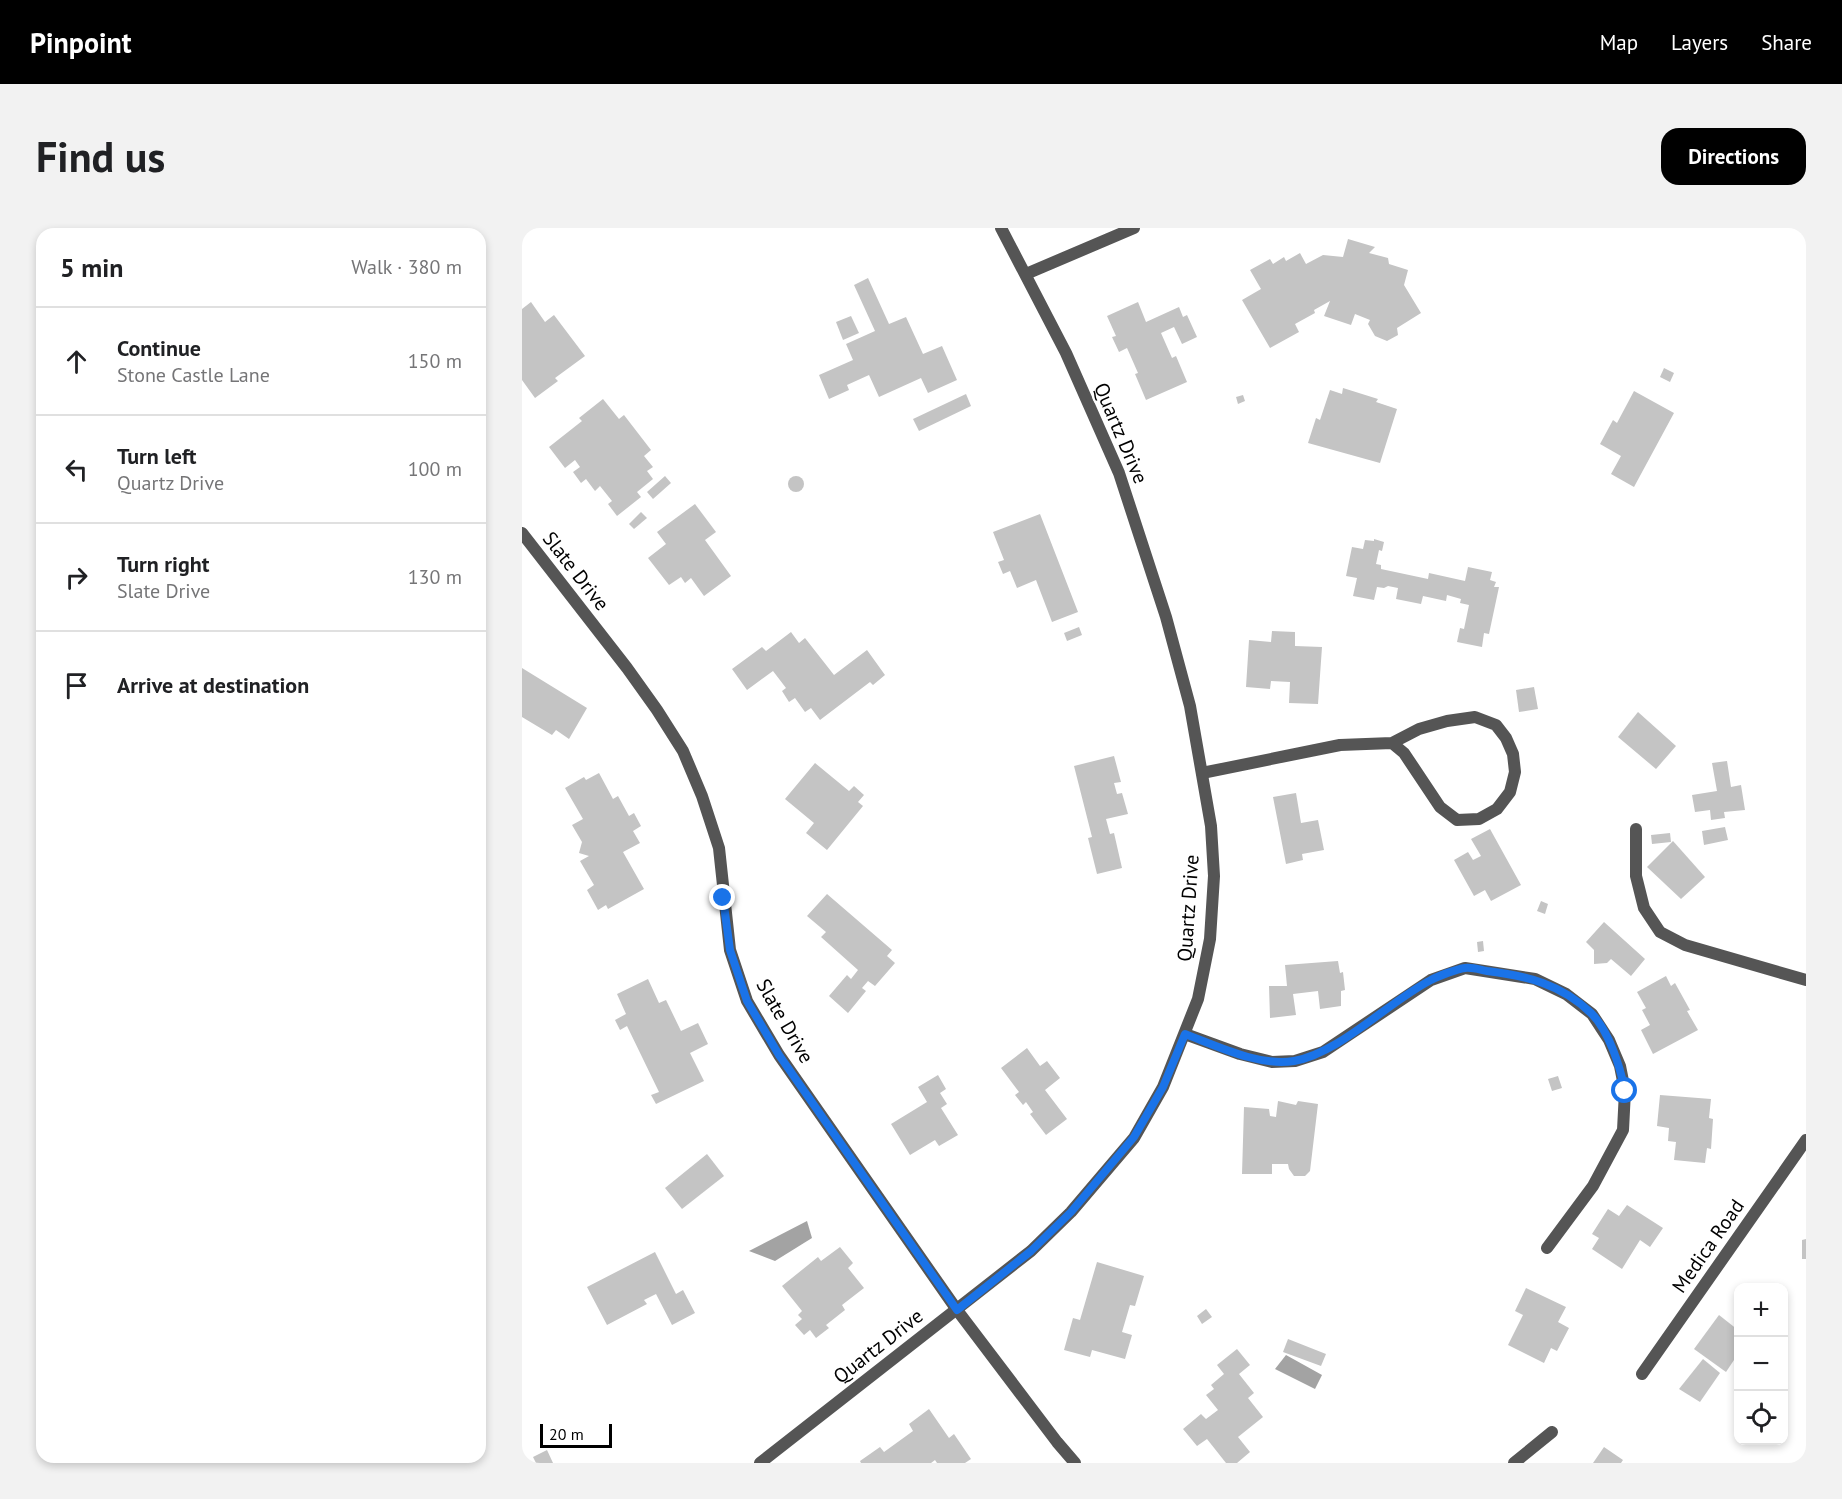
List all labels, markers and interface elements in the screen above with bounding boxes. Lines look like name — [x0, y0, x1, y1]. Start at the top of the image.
text: Pinpoint — [30, 24, 132, 61]
text: Map — [1600, 29, 1638, 56]
text: Layers — [1671, 29, 1728, 56]
text: Share — [1761, 29, 1812, 56]
button: Directions — [1661, 128, 1806, 185]
text: Find us — [36, 129, 165, 184]
text: 5 min — [60, 251, 123, 284]
text: Walk · 380 m — [351, 254, 462, 280]
text: Continue — [117, 334, 201, 362]
icon: ahead — [60, 345, 93, 378]
text: 150 m — [408, 348, 462, 374]
text: Stone Castle Lane — [117, 362, 270, 388]
street label: Quartz Drive — [1088, 379, 1154, 487]
text: Turn left — [117, 442, 197, 470]
icon: left — [60, 453, 93, 486]
text: 100 m — [408, 456, 462, 482]
text: Quartz Drive — [117, 470, 224, 496]
street label: Slate Drive — [537, 526, 615, 616]
text: Turn right — [117, 550, 209, 578]
icon: right — [60, 561, 93, 594]
text: 130 m — [408, 564, 462, 590]
text: Slate Drive — [117, 578, 210, 604]
icon: arrive — [60, 669, 93, 702]
text: Arrive at destination — [117, 671, 309, 699]
street label: Quartz Drive — [1171, 854, 1205, 962]
route end — [709, 884, 735, 910]
street label: Slate Drive — [750, 974, 820, 1068]
route start — [1611, 1077, 1637, 1103]
street label: Medica Road — [1666, 1194, 1750, 1298]
map controls — [1734, 1283, 1788, 1445]
button: + — [1734, 1283, 1788, 1337]
street label: Quartz Drive — [828, 1303, 928, 1389]
button: − — [1734, 1337, 1788, 1391]
button: locate — [1734, 1391, 1788, 1445]
scale bar — [540, 1421, 612, 1448]
text: 20 m — [549, 1424, 584, 1444]

